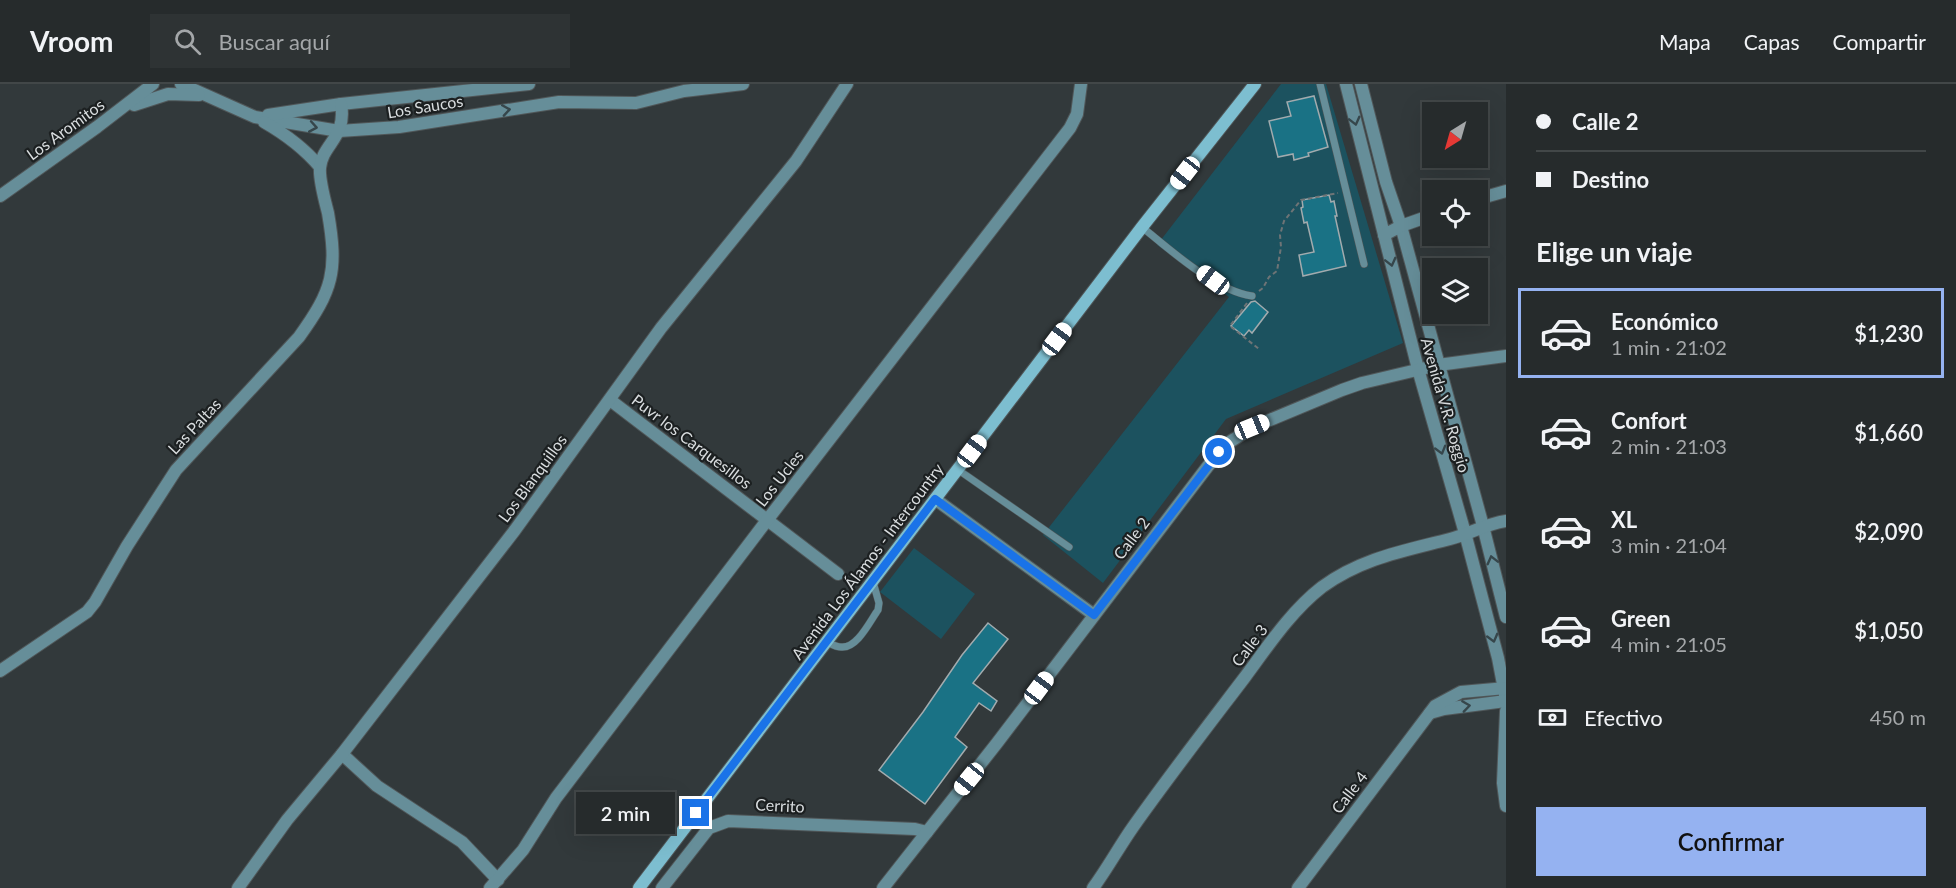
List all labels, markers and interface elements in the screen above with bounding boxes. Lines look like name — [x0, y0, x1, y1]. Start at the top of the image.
search box — [150, 14, 570, 68]
text: Vroom — [30, 24, 114, 58]
icon: search — [171, 25, 204, 58]
text: Buscar aquí — [219, 28, 330, 55]
text: Mapa — [1659, 29, 1711, 54]
text: Capas — [1744, 29, 1800, 54]
text: Compartir — [1833, 29, 1926, 54]
street label: Los Saucos — [386, 91, 464, 121]
street label: Los Aromitos — [22, 94, 108, 164]
north arrow — [1422, 102, 1488, 168]
map controls — [1422, 102, 1488, 324]
one-way arrow — [501, 105, 510, 117]
text: Calle 2 — [1572, 108, 1639, 135]
one-way arrow — [1348, 115, 1360, 126]
one-way arrow — [308, 120, 317, 132]
car — [1167, 153, 1203, 193]
text: Destino — [1572, 166, 1649, 193]
button: locate — [1422, 180, 1488, 246]
text: Elige un viaje — [1536, 235, 1693, 268]
one-way arrow — [1383, 256, 1396, 266]
button: layers — [1422, 258, 1488, 324]
car — [1193, 262, 1233, 298]
icon: car — [1539, 306, 1593, 360]
text: Económico — [1611, 308, 1718, 335]
car — [1039, 319, 1075, 359]
text: $1,230 — [1854, 320, 1923, 347]
street label: Avenida V.R. Roggio — [1418, 335, 1474, 475]
text: 1 min · 21:02 — [1611, 335, 1727, 359]
street label: Puvr los Carquesillos — [628, 390, 756, 492]
street label: Las Paltas — [164, 394, 224, 458]
icon: car — [1539, 405, 1593, 459]
text: Confort — [1611, 407, 1687, 434]
car — [1232, 412, 1272, 442]
text: $1,660 — [1854, 419, 1923, 446]
street label: Los Blanquillos — [494, 430, 570, 526]
car — [954, 431, 990, 471]
text: 2 min · 21:03 — [1611, 434, 1727, 458]
route start — [1205, 438, 1232, 465]
one-way arrow — [1434, 444, 1446, 455]
street label: Los Ucles — [751, 446, 807, 510]
street label: Avenida Los Álamos - Intercountry — [787, 459, 947, 663]
icon: car — [1539, 504, 1593, 558]
text: XL — [1611, 506, 1637, 533]
street label: Calle 2 — [1109, 513, 1153, 563]
text: $2,090 — [1854, 518, 1923, 545]
text: 3 min · 21:04 — [1611, 533, 1727, 557]
one-way arrow — [1486, 556, 1499, 566]
icon: car — [1539, 603, 1593, 657]
text: Green — [1611, 605, 1671, 632]
text: $1,050 — [1854, 617, 1923, 644]
street label: Calle 3 — [1227, 620, 1271, 670]
one-way arrow — [1486, 632, 1498, 643]
text: 4 min · 21:05 — [1611, 632, 1727, 656]
car — [1021, 668, 1057, 708]
one-way arrow — [1461, 701, 1470, 713]
icon: cash — [1536, 701, 1569, 734]
text: Efectivo — [1584, 704, 1663, 731]
text: 450 m — [1870, 705, 1926, 729]
car — [951, 759, 987, 799]
street label: Calle 4 — [1327, 767, 1371, 817]
callout: 2 min — [576, 792, 675, 834]
street label: Cerrito — [755, 794, 805, 816]
route end — [682, 799, 709, 826]
text: 2 min — [601, 801, 650, 825]
button: Confirmar — [1536, 807, 1926, 876]

